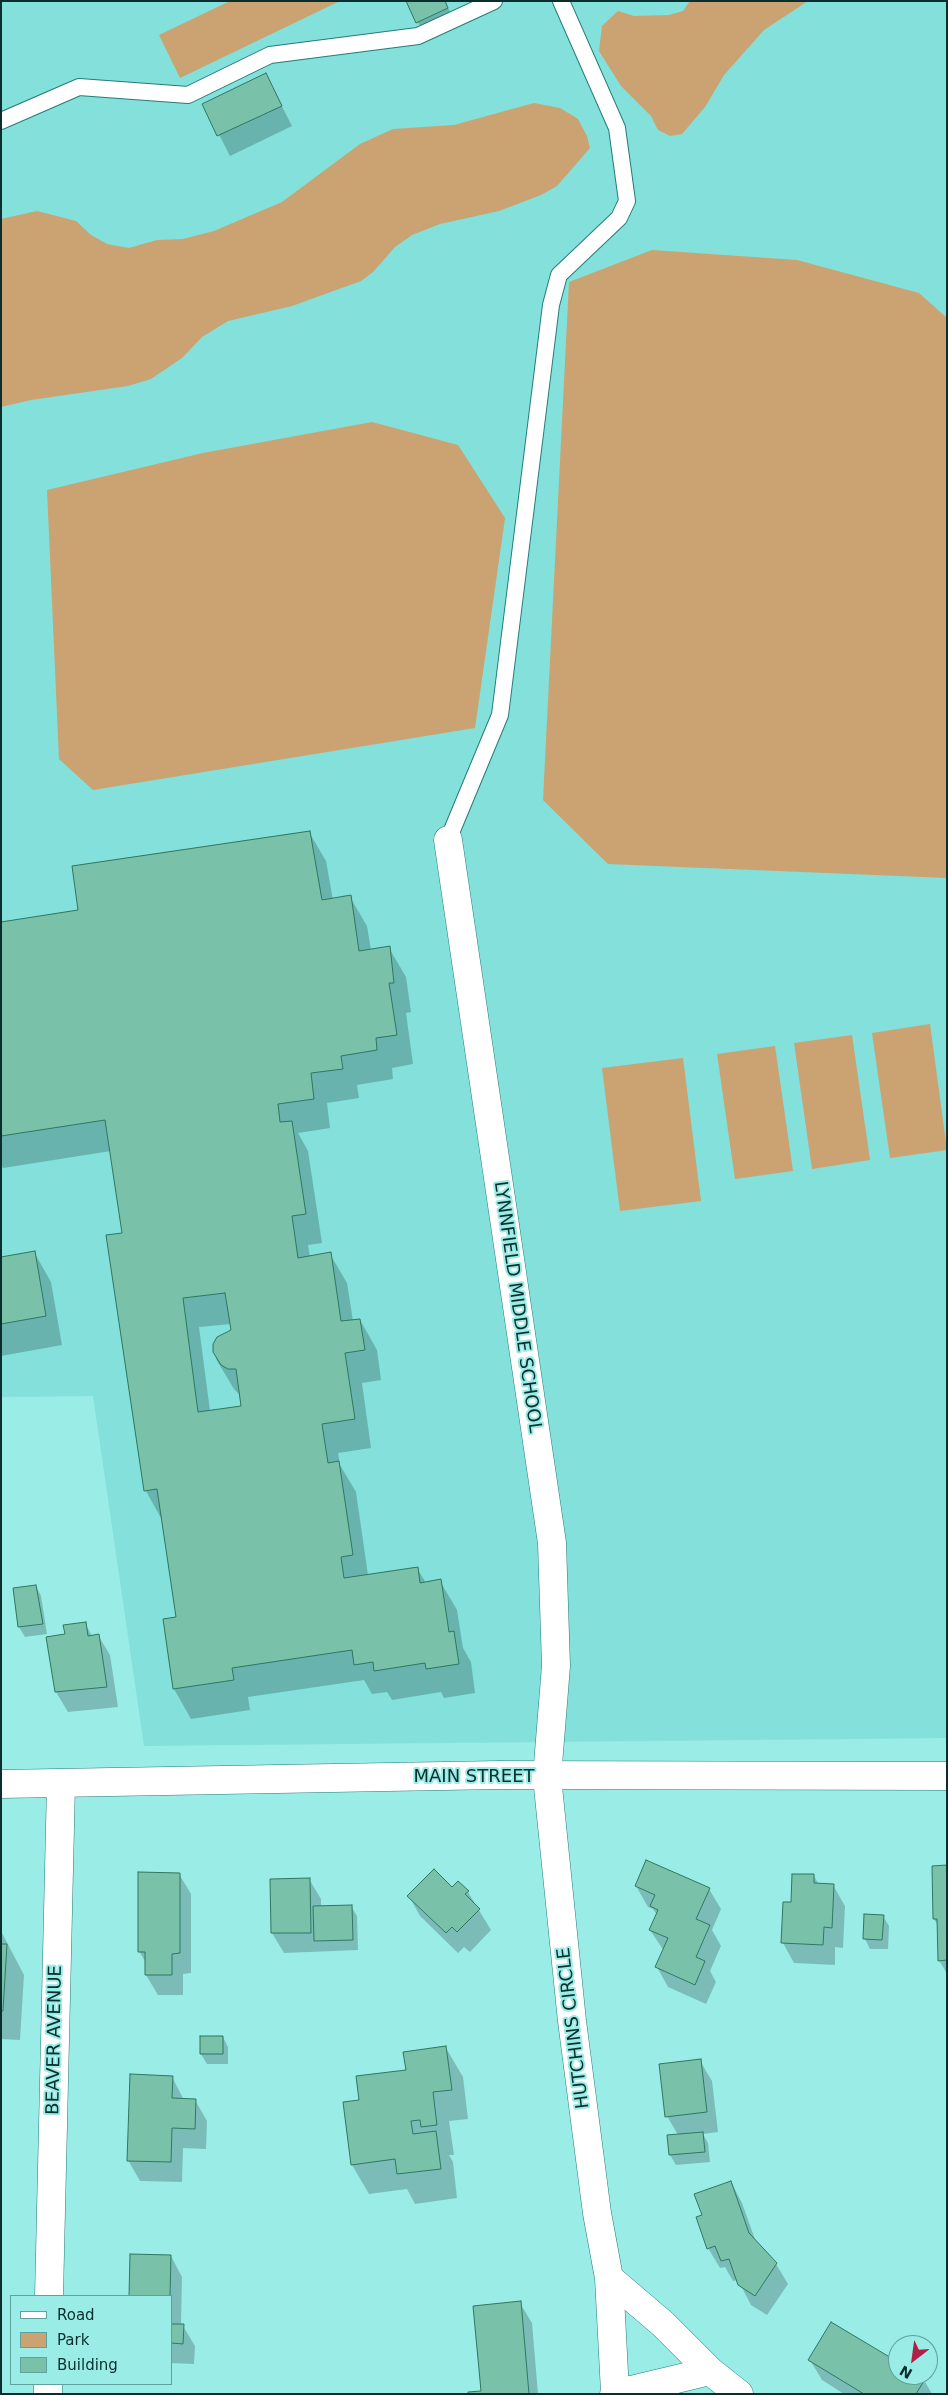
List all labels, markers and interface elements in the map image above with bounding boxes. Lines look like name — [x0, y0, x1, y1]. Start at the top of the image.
street label: LYNNFIELD MIDDLE SCHOOL — [489, 1180, 545, 1434]
street label: MAIN STREET — [413, 1766, 535, 1788]
street label: HUTCHINS CIRCLE — [553, 1946, 595, 2110]
street label: BEAVER AVENUE — [43, 1965, 67, 2115]
legend — [10, 2295, 172, 2385]
text: Road — [57, 2306, 95, 2324]
text: Park — [57, 2331, 89, 2349]
north arrow — [888, 2335, 938, 2385]
text: Building — [57, 2356, 118, 2374]
text: N — [897, 2362, 915, 2382]

